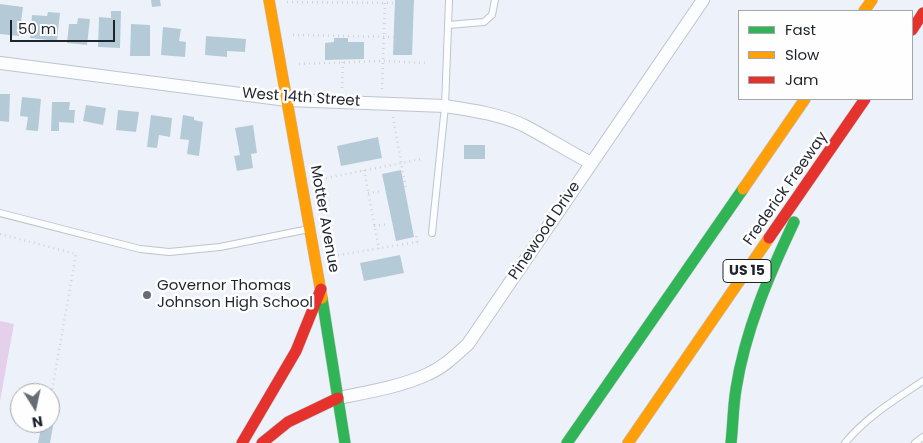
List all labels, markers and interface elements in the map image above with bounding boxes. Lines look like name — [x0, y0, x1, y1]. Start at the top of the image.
scale bar — [12, 10, 118, 42]
legend — [738, 10, 913, 100]
text: 50 m — [18, 18, 56, 39]
text: Fast — [785, 19, 816, 40]
text: Slow — [785, 44, 819, 65]
text: Jam — [785, 69, 819, 90]
street label: West 14th Street — [241, 85, 361, 111]
street label: Frederick Freeway — [740, 129, 832, 249]
street label: Motter Avenue — [306, 164, 342, 274]
street label: Pinewood Drive — [506, 178, 584, 284]
road number: US 15 — [723, 260, 771, 282]
place label: Governor Thomas Johnson High School — [157, 277, 313, 312]
marker: Governor Thomas Johnson High School — [141, 289, 153, 301]
north arrow — [10, 383, 60, 433]
text: N — [31, 411, 44, 433]

